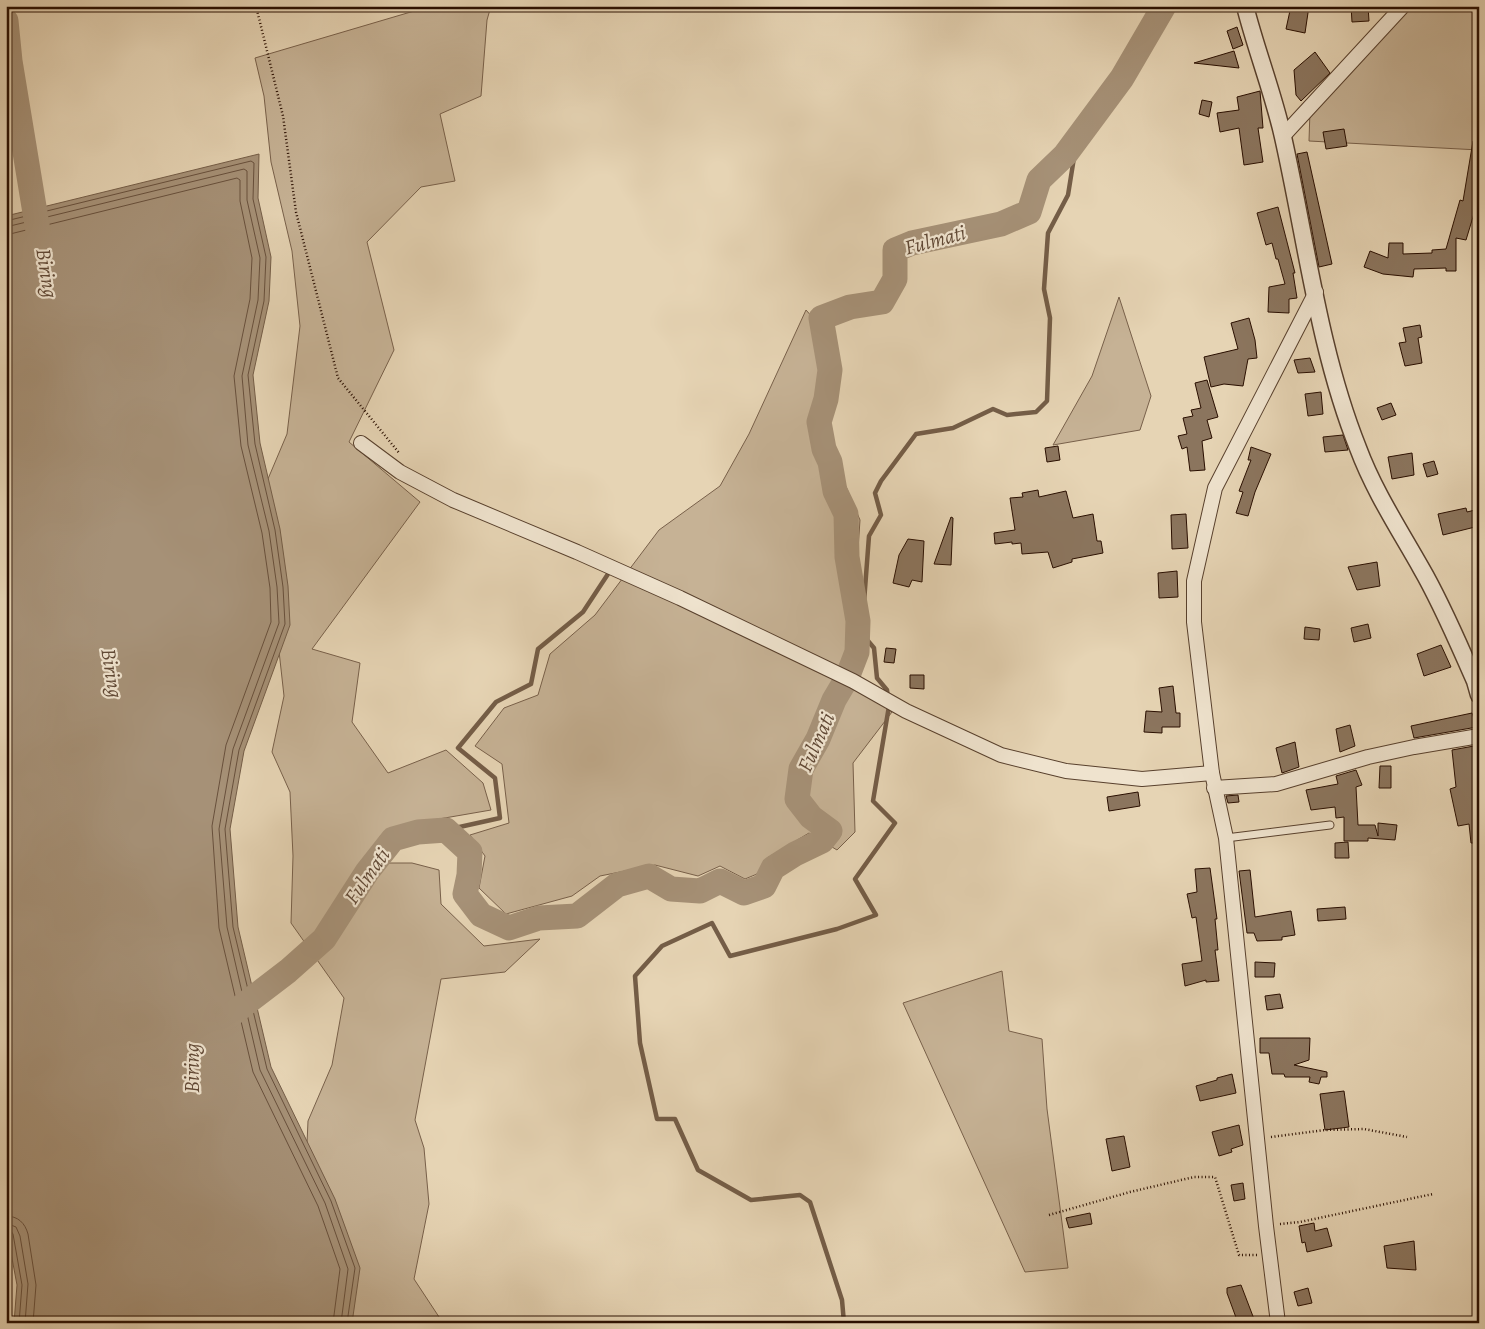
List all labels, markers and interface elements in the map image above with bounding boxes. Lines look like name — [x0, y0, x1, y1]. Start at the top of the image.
water label: Fulmati — [901, 218, 969, 262]
water label: Biring — [29, 246, 65, 300]
water label: Biring — [94, 646, 130, 700]
water label: Fulmati — [791, 708, 841, 776]
water label: Fulmati — [338, 842, 396, 910]
water label: Biring — [178, 1042, 206, 1093]

